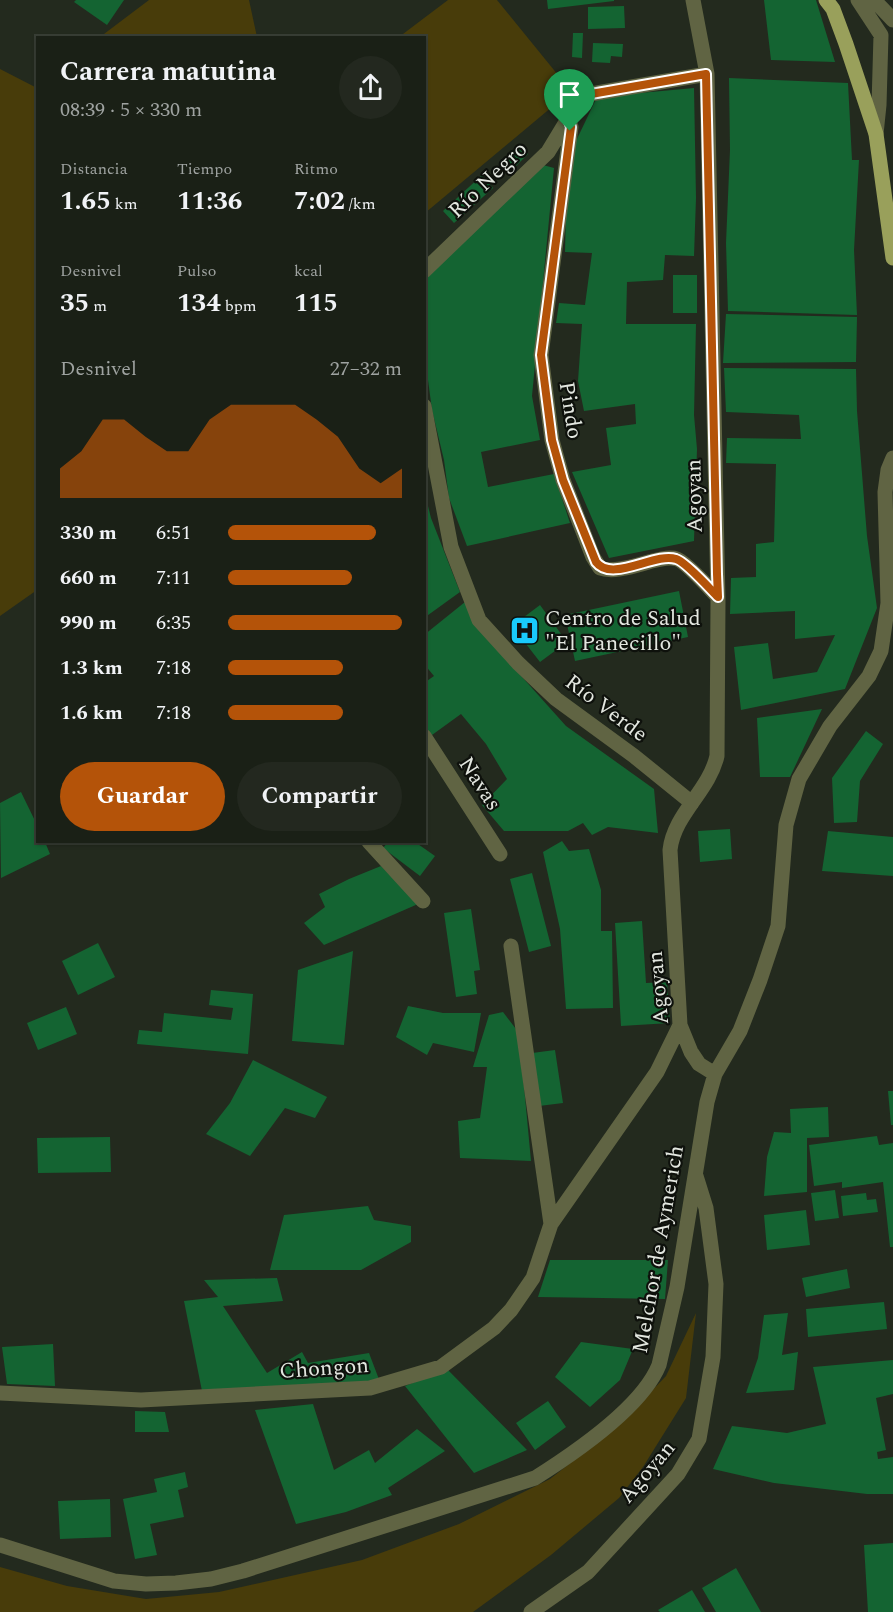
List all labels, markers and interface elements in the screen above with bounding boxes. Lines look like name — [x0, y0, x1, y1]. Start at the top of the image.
text: Carrera matutina — [60, 51, 276, 93]
button: share — [339, 56, 402, 119]
pin — [544, 69, 595, 131]
icon: arrive — [553, 78, 586, 111]
text: 08:39 · 5 × 330 m — [60, 95, 202, 125]
street label: Río Negro — [441, 134, 535, 226]
text: Distancia — [60, 157, 127, 181]
text: Tiempo — [177, 157, 232, 181]
text: Ritmo — [294, 157, 338, 181]
text: 1.65 — [60, 181, 111, 221]
text: 11:36 — [177, 181, 242, 221]
text: 7:02 — [294, 181, 345, 221]
text: km — [111, 192, 137, 216]
text: /km — [345, 192, 375, 216]
text: Desnivel — [60, 259, 121, 283]
text: Pulso — [177, 259, 216, 283]
text: kcal — [294, 259, 323, 283]
text: 35 — [60, 283, 89, 323]
text: 134 — [177, 283, 221, 323]
text: 115 — [294, 283, 338, 323]
text: m — [89, 294, 107, 318]
text: bpm — [221, 294, 257, 318]
text: Desnivel — [60, 354, 137, 384]
text: 27–32 m — [330, 354, 402, 384]
street label: Pindo — [550, 379, 591, 441]
street label: Agoyan — [677, 459, 712, 533]
text: 330 m — [60, 518, 117, 548]
text: 6:51 — [156, 518, 191, 548]
text: 660 m — [60, 563, 117, 593]
text: 7:11 — [156, 563, 191, 593]
place label: Centro de Salud "El Panecillo" — [545, 602, 701, 660]
text: 990 m — [60, 608, 117, 638]
text: 6:35 — [156, 608, 191, 638]
hospital icon: Centro de Salud "El Panecillo" — [508, 614, 540, 646]
text: 1.3 km — [60, 653, 123, 683]
text: 7:18 — [156, 653, 191, 683]
street label: Río Verde — [558, 666, 654, 750]
text: 1.6 km — [60, 698, 123, 728]
text: 7:18 — [156, 698, 191, 728]
street label: Navas — [450, 750, 510, 818]
button: Guardar — [60, 762, 225, 831]
button: Compartir — [237, 762, 402, 831]
street label: Agoyan — [639, 950, 678, 1026]
street label: Melchor de Aymerich — [624, 1143, 693, 1356]
street label: Chongon — [278, 1349, 370, 1388]
street label: Agoyan — [611, 1433, 684, 1511]

